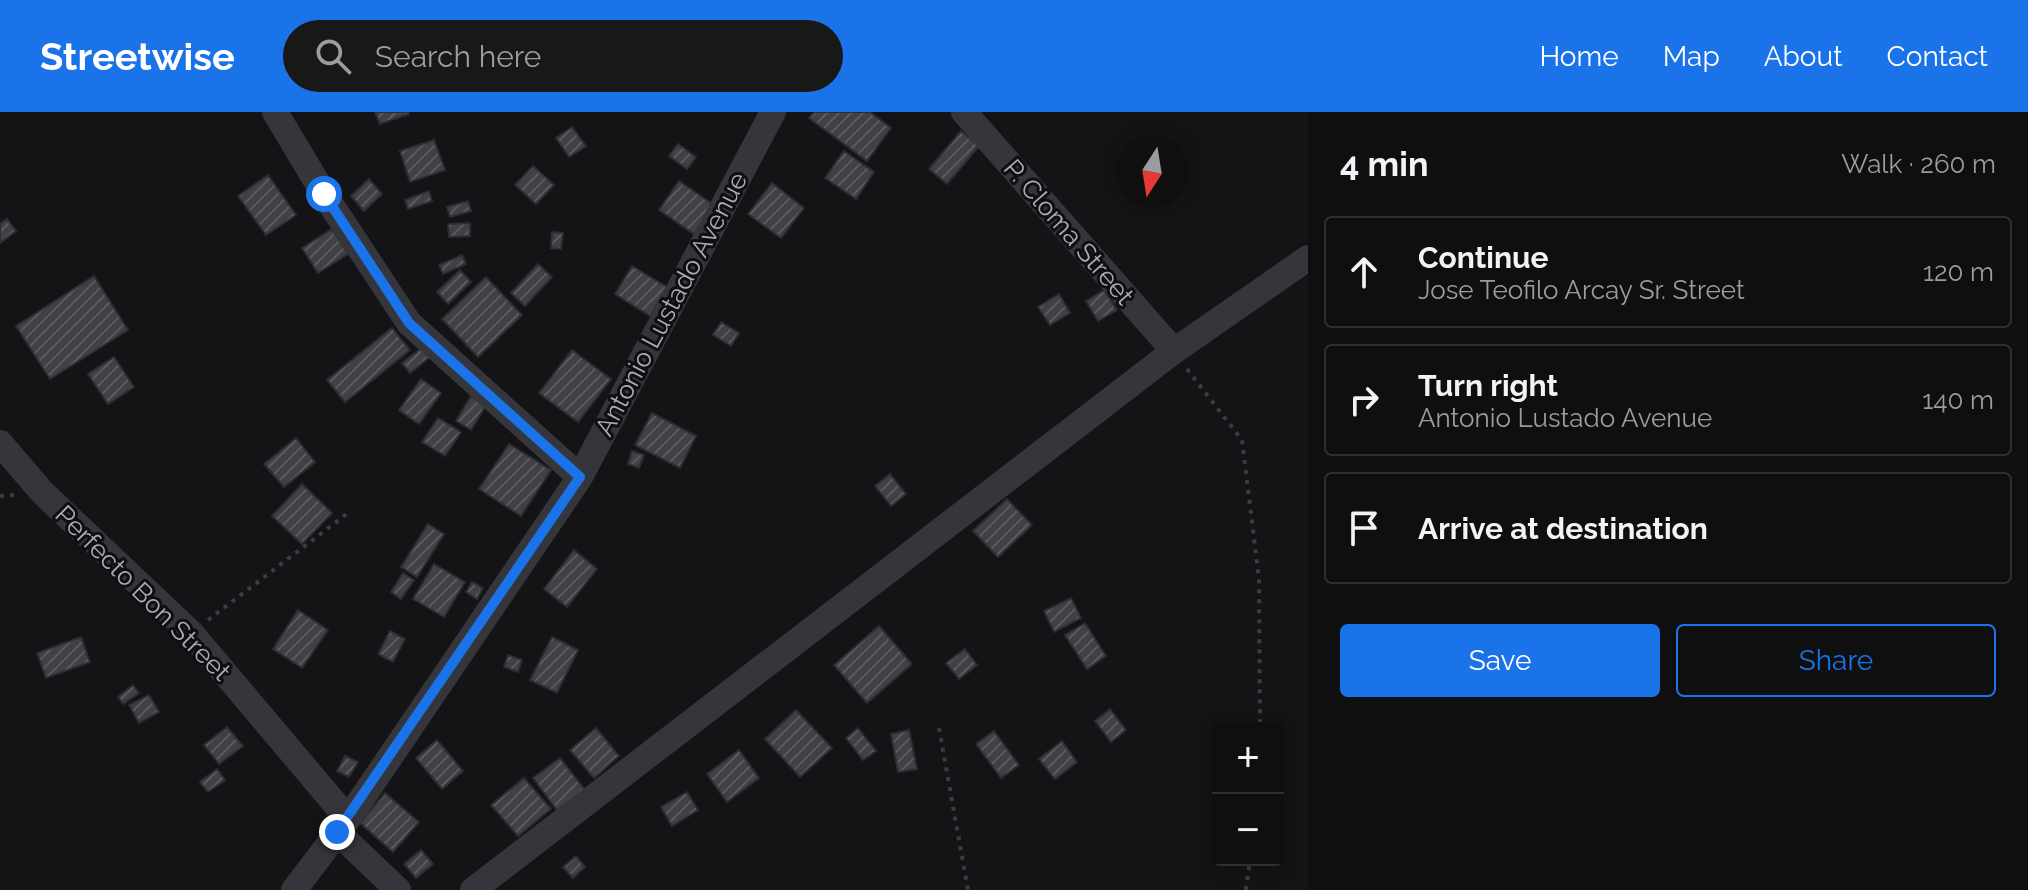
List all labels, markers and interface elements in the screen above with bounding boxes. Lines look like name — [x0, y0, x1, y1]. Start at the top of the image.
search box — [283, 20, 843, 92]
text: Streetwise — [40, 34, 235, 79]
icon: search — [311, 34, 355, 78]
text: Search here — [375, 39, 541, 74]
text: Home — [1539, 40, 1619, 73]
text: Map — [1663, 40, 1720, 73]
text: About — [1764, 40, 1843, 73]
text: Contact — [1887, 40, 1988, 73]
north arrow — [1116, 136, 1188, 208]
text: 4 min — [1340, 144, 1428, 184]
text: Walk · 260 m — [1841, 149, 1996, 179]
street label: P. Cloma Street — [998, 153, 1140, 311]
street label: Antonio Lustado Avenue — [589, 167, 753, 441]
route start — [306, 176, 342, 212]
text: Continue — [1418, 240, 1549, 275]
icon: ahead — [1342, 250, 1386, 294]
text: 120 m — [1923, 257, 1994, 287]
text: Jose Teofilo Arcay Sr. Street — [1418, 275, 1745, 305]
text: Turn right — [1418, 368, 1558, 403]
icon: right — [1342, 378, 1386, 422]
text: 140 m — [1922, 385, 1994, 415]
text: Antonio Lustado Avenue — [1418, 403, 1712, 433]
street label: Perfecto Bon Street — [49, 499, 237, 687]
icon: arrive — [1342, 506, 1386, 550]
text: Arrive at destination — [1418, 511, 1708, 546]
button: Save — [1340, 624, 1660, 697]
button: Share — [1676, 624, 1996, 697]
map controls — [1212, 722, 1284, 866]
button: + — [1212, 722, 1284, 794]
button: − — [1212, 794, 1284, 866]
route end — [319, 814, 355, 850]

